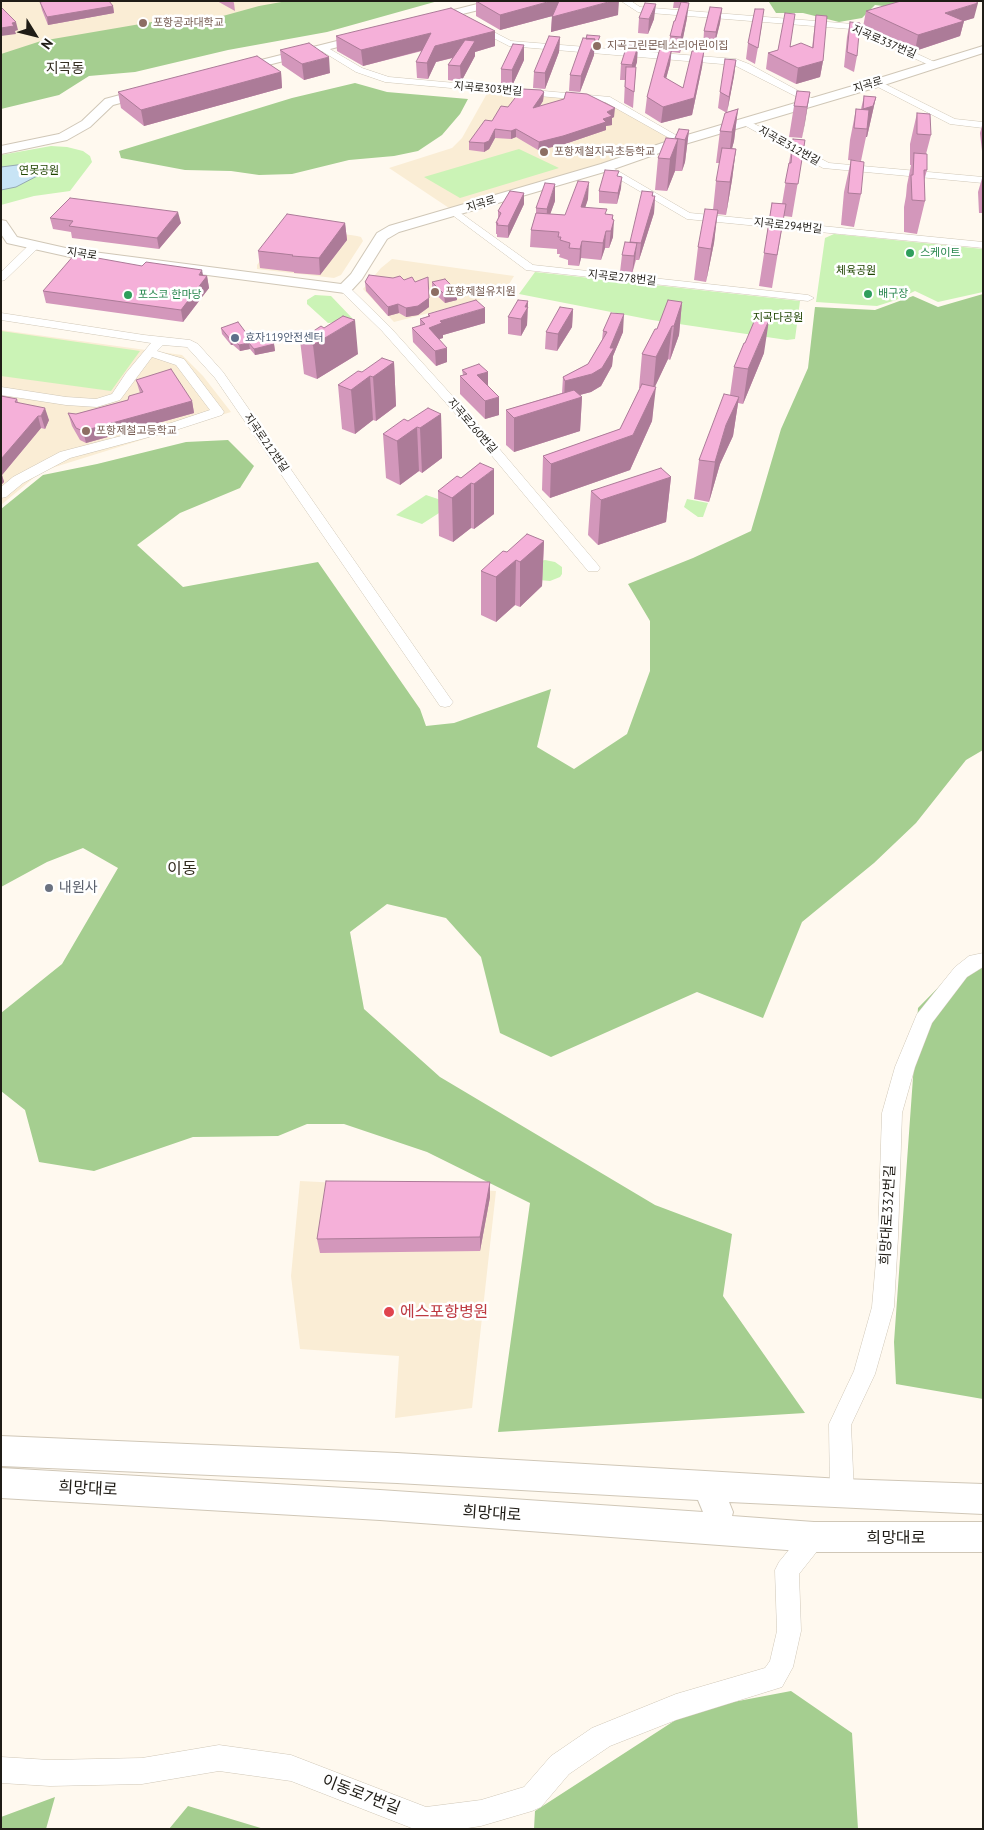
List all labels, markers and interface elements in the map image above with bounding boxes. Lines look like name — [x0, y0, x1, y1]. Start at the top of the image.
north arrow — [10, 10, 60, 60]
place label: 포항공과대학교 — [153, 16, 224, 30]
marker: 포항공과대학교 — [137, 17, 149, 29]
street label: 지곡로337번길 — [850, 23, 918, 61]
text: N — [37, 35, 57, 53]
place label: 지곡그린몬테소리어린이집 — [607, 39, 728, 53]
marker: 지곡그린몬테소리어린이집 — [591, 40, 603, 52]
district label: 지곡동 — [46, 61, 84, 77]
street label: 지곡로 — [852, 74, 884, 96]
street label: 지곡로303번길 — [453, 79, 523, 99]
street label: 지곡로312번길 — [756, 124, 822, 168]
place label: 포항제철지곡초등학교 — [554, 145, 655, 159]
marker: 포항제철지곡초등학교 — [538, 146, 550, 158]
park label: 연못공원 — [19, 164, 59, 178]
street label: 지곡로 — [465, 193, 497, 215]
street label: 지곡로294번길 — [753, 216, 823, 236]
street label: 지곡로 — [66, 245, 98, 263]
place label: 스케이트 — [920, 246, 960, 260]
marker: 스케이트 — [904, 247, 916, 259]
park label: 체육공원 — [836, 264, 876, 278]
street label: 지곡로278번길 — [587, 268, 657, 288]
place label: 포항제철유치원 — [445, 285, 516, 299]
marker: 포항제철유치원 — [429, 286, 441, 298]
place label: 배구장 — [878, 287, 908, 301]
place label: 포스코 한마당 — [138, 288, 202, 302]
marker: 배구장 — [862, 288, 874, 300]
marker: 포스코 한마당 — [122, 289, 134, 301]
park label: 지곡다공원 — [753, 311, 803, 325]
place label: 효자119안전센터 — [245, 331, 324, 345]
marker: 효자119안전센터 — [229, 332, 241, 344]
street label: 지곡로260번길 — [445, 396, 499, 456]
street label: 지곡로212번길 — [241, 411, 291, 475]
place label: 포항제철고등학교 — [96, 424, 177, 438]
marker: 포항제철고등학교 — [80, 425, 92, 437]
district label: 이동 — [167, 859, 197, 879]
place label: 내원사 — [59, 880, 98, 896]
marker: 내원사 — [43, 882, 55, 894]
street label: 희망대로332번길 — [877, 1165, 899, 1265]
place label: 에스포항병원 — [400, 1302, 488, 1322]
marker: 에스포항병원 — [382, 1305, 396, 1319]
street label: 희망대로 — [58, 1478, 118, 1500]
street label: 희망대로 — [462, 1502, 522, 1526]
street label: 희망대로 — [867, 1528, 925, 1548]
street label: 이동로7번길 — [319, 1771, 403, 1819]

